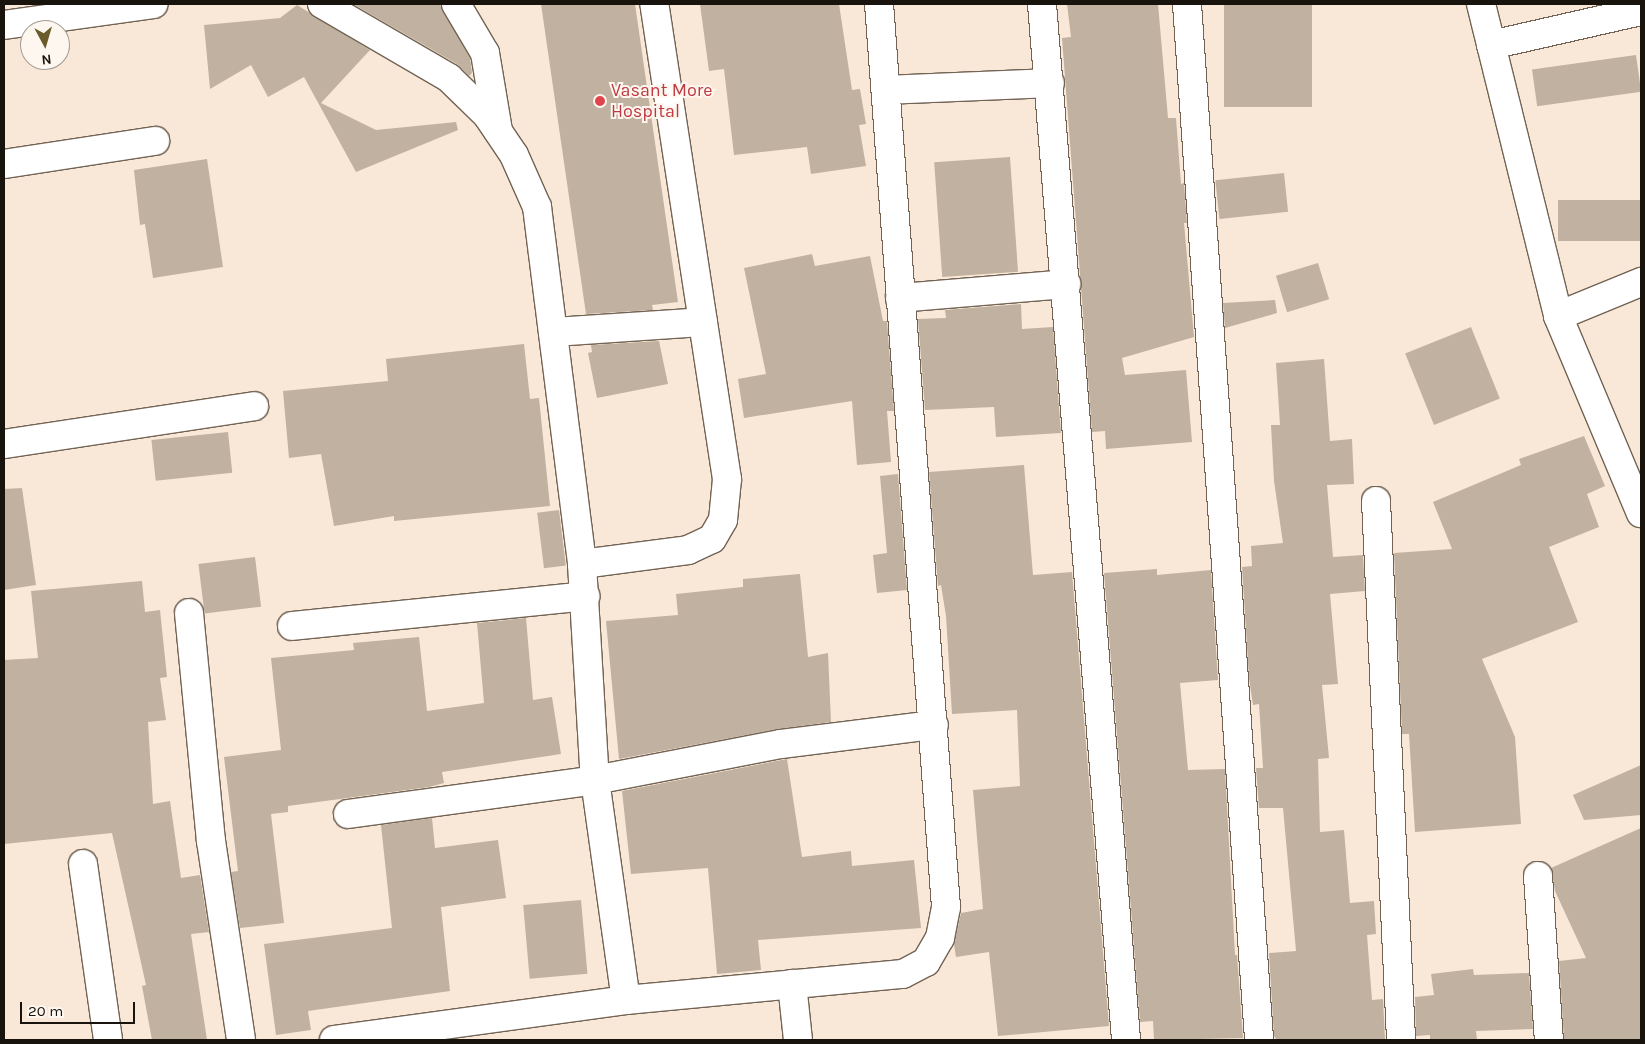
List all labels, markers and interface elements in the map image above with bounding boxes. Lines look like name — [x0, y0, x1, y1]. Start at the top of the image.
north arrow — [20, 20, 70, 70]
text: N — [41, 50, 52, 68]
place label: Vasant More Hospital — [611, 80, 713, 122]
marker: Vasant More Hospital — [593, 94, 607, 108]
scale bar — [22, 992, 138, 1024]
text: 20 m — [28, 1002, 63, 1020]

